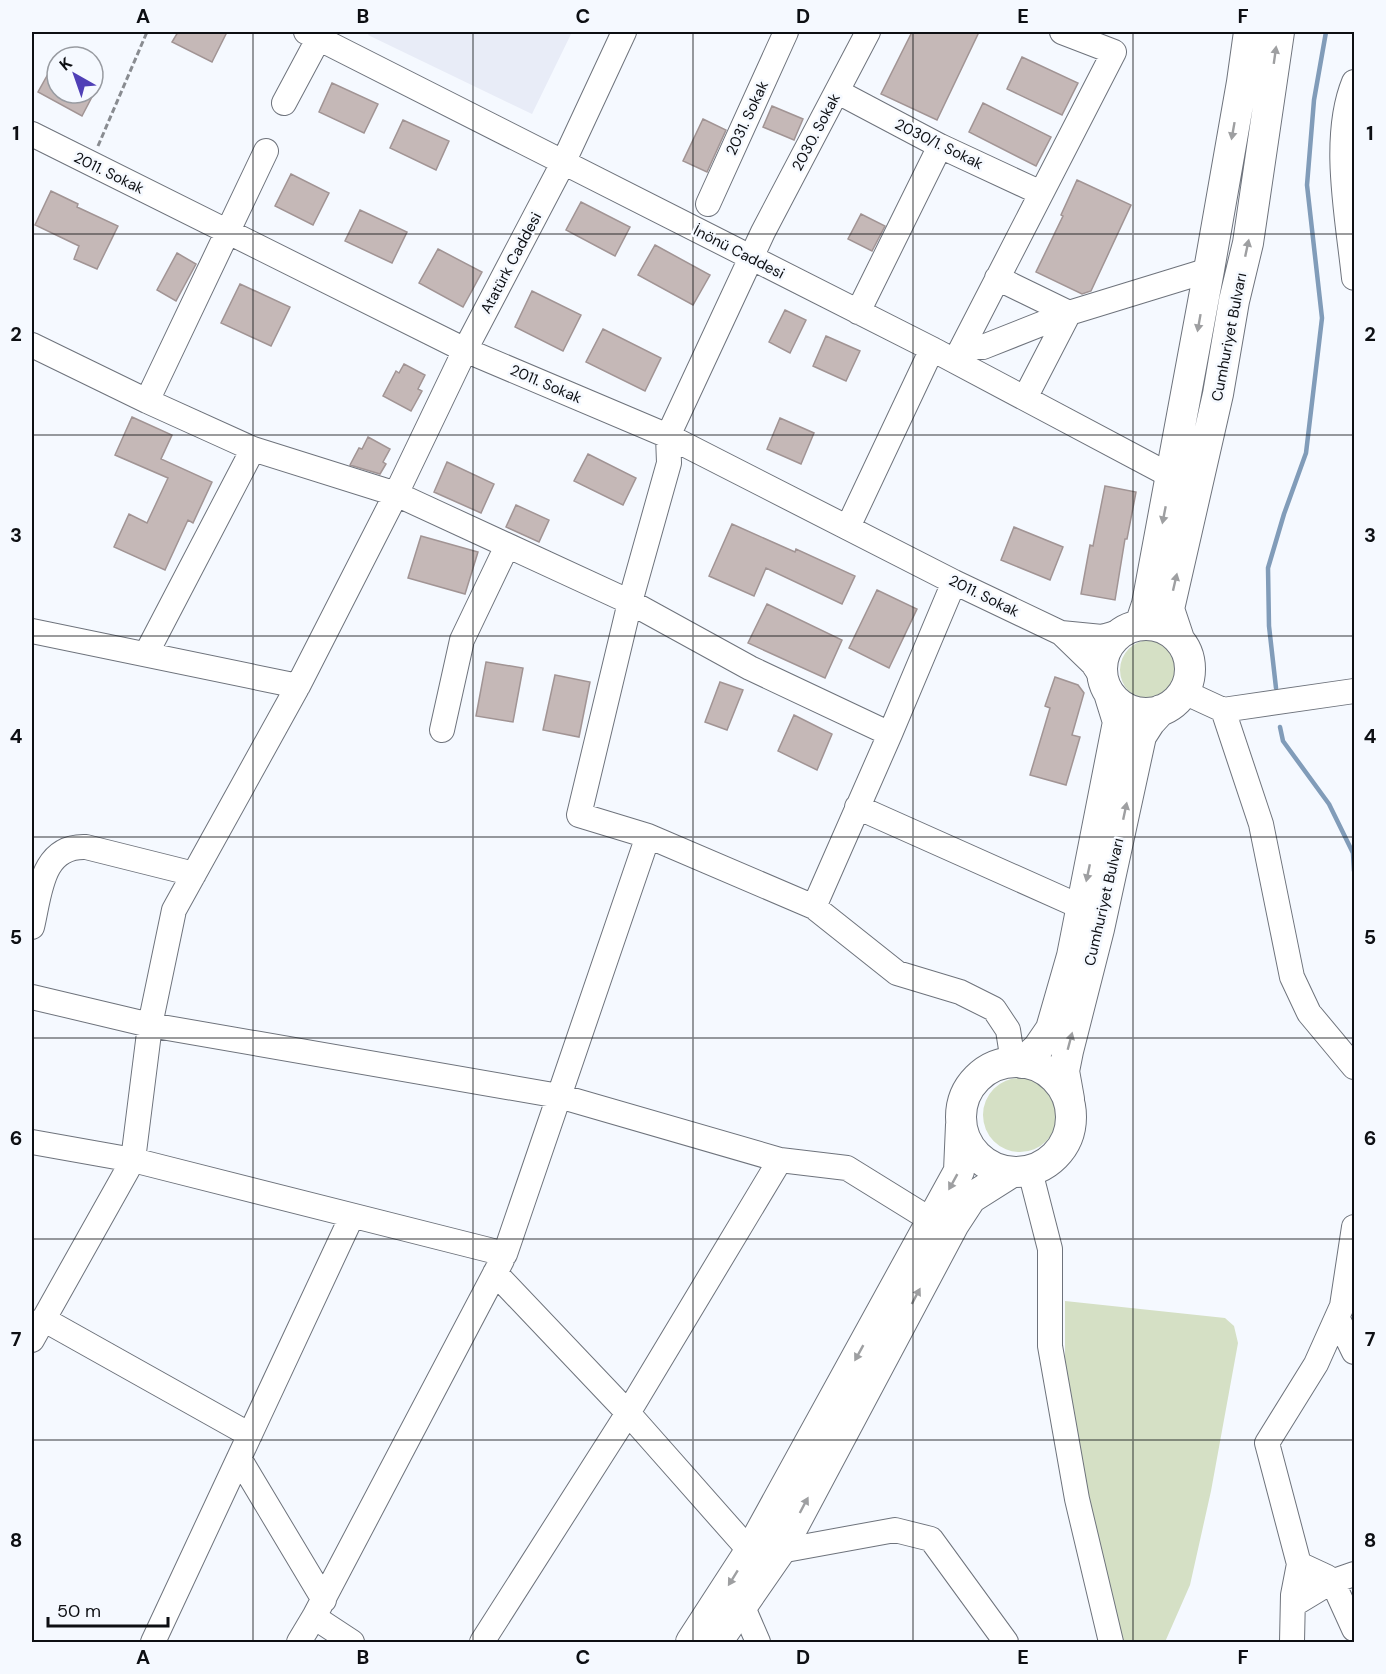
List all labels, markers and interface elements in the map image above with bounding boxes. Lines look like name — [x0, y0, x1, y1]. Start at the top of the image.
text: A — [136, 3, 150, 29]
text: B — [357, 3, 369, 29]
text: C — [576, 3, 590, 29]
text: D — [796, 3, 810, 29]
text: E — [1017, 3, 1029, 29]
text: F — [1237, 3, 1249, 29]
north arrow — [45, 45, 105, 105]
one-way arrow — [1271, 45, 1280, 64]
text: K — [55, 52, 77, 75]
street label: 2031. Sokak — [721, 77, 773, 158]
street label: 2030. Sokak — [787, 89, 845, 174]
street label: 2030/1. Sokak — [892, 114, 987, 174]
text: 1 — [12, 120, 20, 146]
text: 1 — [1366, 120, 1374, 146]
one-way arrow — [1229, 121, 1238, 140]
street label: 2011. Sokak — [71, 147, 148, 199]
street label: Atatürk Caddesi — [476, 209, 546, 317]
street label: İnönü Caddesi — [690, 220, 788, 284]
one-way arrow — [1242, 239, 1252, 257]
street label: Cumhuriyet Bulvarı — [1207, 271, 1251, 403]
one-way arrow — [1194, 313, 1203, 332]
text: 2 — [10, 321, 22, 347]
text: 2 — [1364, 321, 1376, 347]
street label: 2011. Sokak — [507, 360, 585, 408]
one-way arrow — [1159, 505, 1168, 524]
text: 3 — [10, 522, 22, 548]
text: 3 — [1364, 522, 1376, 548]
street label: 2011. Sokak — [946, 570, 1023, 622]
one-way arrow — [1171, 573, 1181, 592]
text: 4 — [10, 723, 23, 749]
text: 4 — [1364, 723, 1377, 749]
one-way arrow — [1121, 801, 1130, 820]
street label: Cumhuriyet Bulvarı — [1080, 836, 1128, 968]
one-way arrow — [1083, 864, 1092, 883]
text: 5 — [10, 924, 22, 950]
text: 5 — [1364, 924, 1376, 950]
one-way arrow — [1066, 1032, 1075, 1050]
text: 6 — [10, 1125, 22, 1151]
text: 6 — [1364, 1125, 1376, 1151]
one-way arrow — [948, 1174, 958, 1191]
one-way arrow — [911, 1287, 921, 1304]
text: 7 — [11, 1326, 22, 1352]
text: 7 — [1365, 1326, 1376, 1352]
one-way arrow — [854, 1345, 864, 1362]
one-way arrow — [799, 1496, 809, 1513]
text: 8 — [10, 1527, 22, 1553]
text: 8 — [1364, 1527, 1376, 1553]
one-way arrow — [728, 1570, 739, 1586]
scale bar — [48, 1590, 168, 1628]
text: 50 m — [57, 1599, 101, 1623]
text: A — [136, 1644, 150, 1670]
text: B — [357, 1644, 369, 1670]
text: C — [576, 1644, 590, 1670]
text: D — [796, 1644, 810, 1670]
text: E — [1017, 1644, 1029, 1670]
text: F — [1237, 1644, 1249, 1670]

